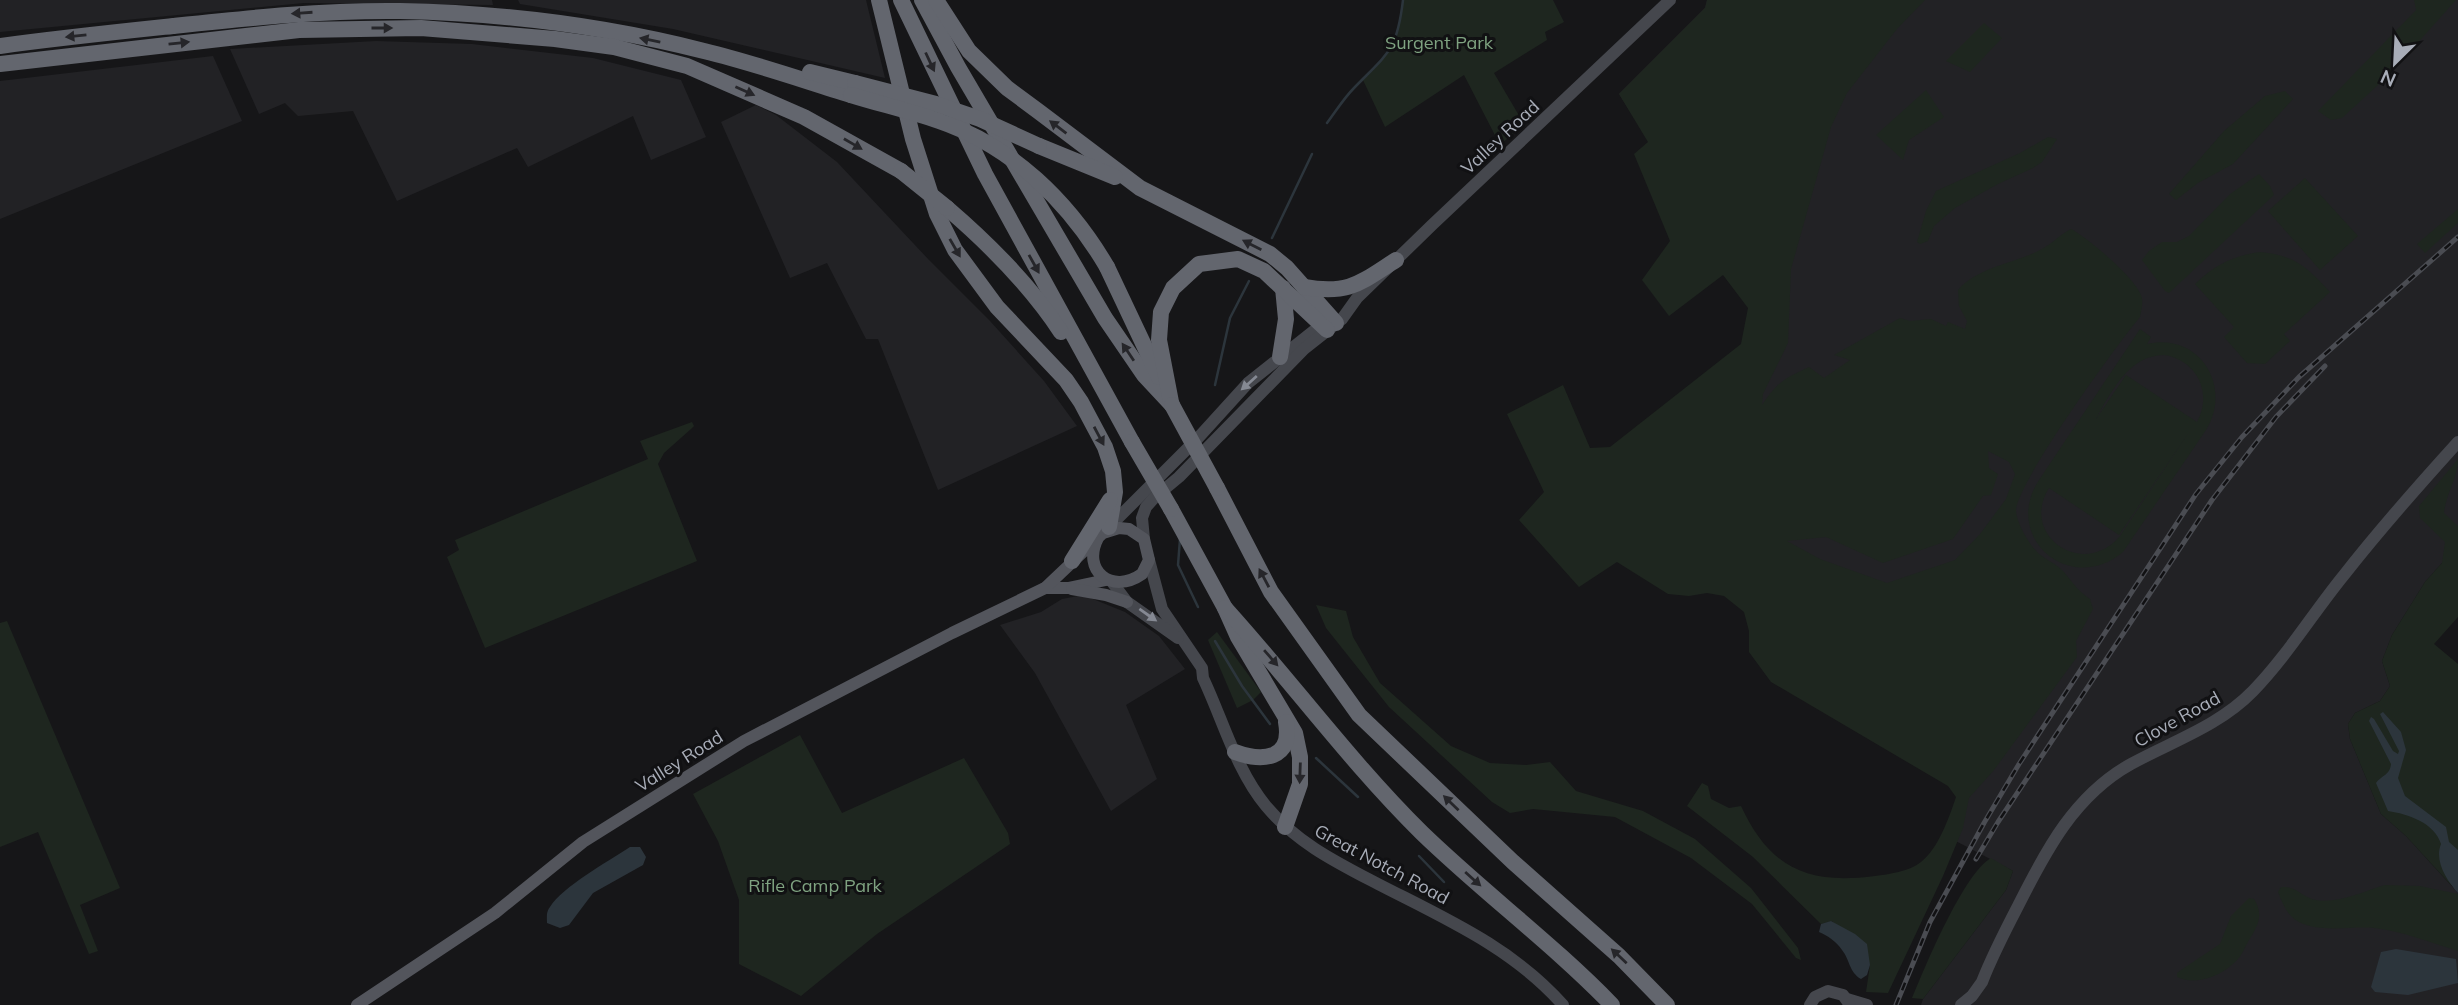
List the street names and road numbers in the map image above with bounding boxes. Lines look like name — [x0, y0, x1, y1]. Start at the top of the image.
street label: Valley Road — [1456, 95, 1544, 179]
street label: Clove Road — [2130, 686, 2224, 752]
street label: Valley Road — [631, 725, 727, 797]
street label: Great Notch Road — [1311, 819, 1453, 909]

